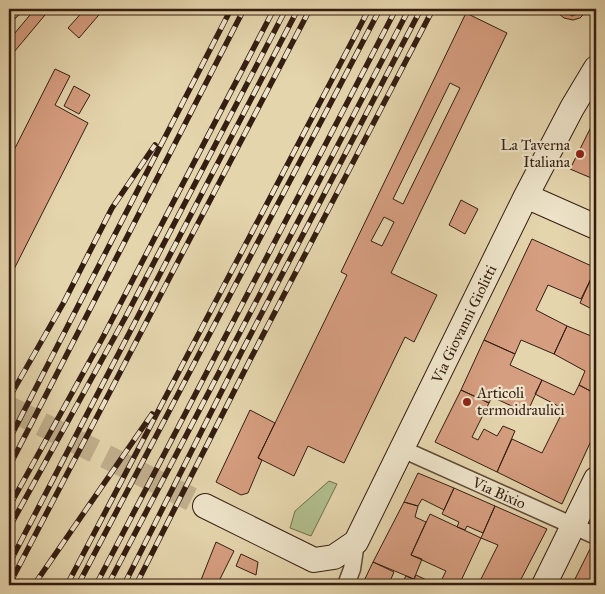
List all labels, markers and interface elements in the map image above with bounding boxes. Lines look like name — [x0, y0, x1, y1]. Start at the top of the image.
place label: La Taverna Italiana — [500, 136, 571, 171]
marker: La Taverna Italiana — [574, 148, 586, 160]
street label: Via Giovanni Giolitti — [427, 262, 500, 387]
place label: Articoli termoidraulici — [476, 384, 565, 419]
marker: Articoli termoidraulici — [461, 396, 473, 408]
street label: Via Bixio — [469, 473, 529, 513]

